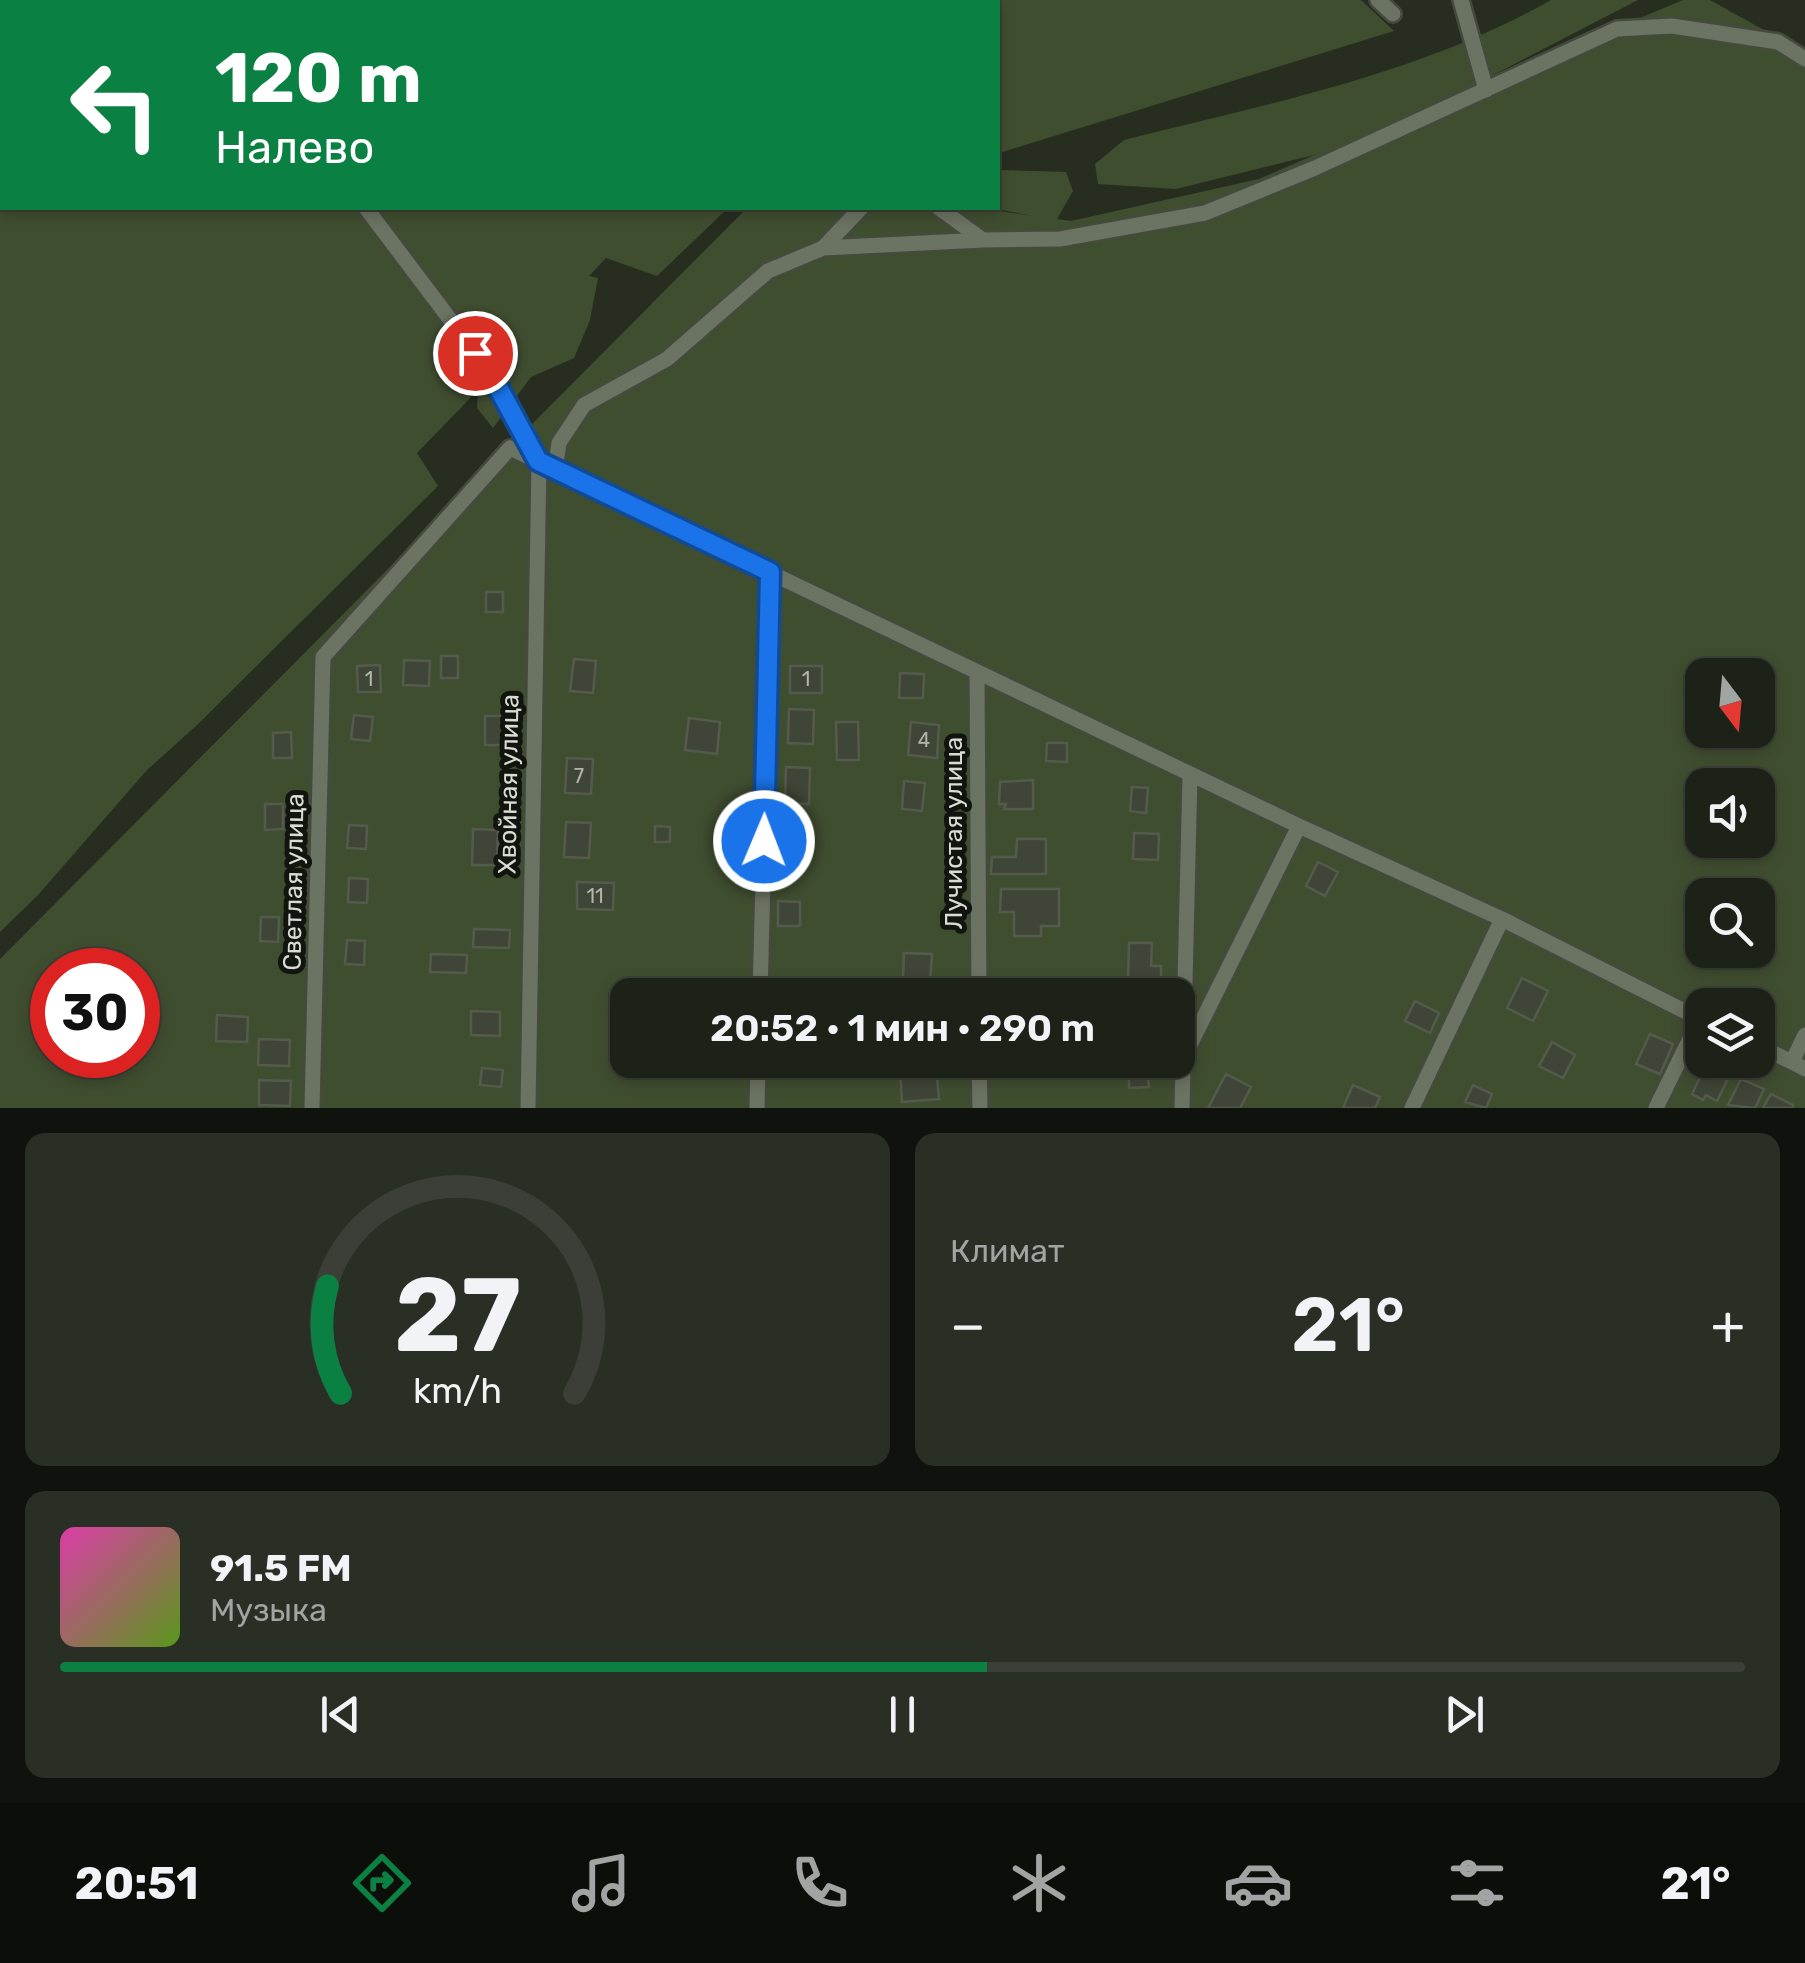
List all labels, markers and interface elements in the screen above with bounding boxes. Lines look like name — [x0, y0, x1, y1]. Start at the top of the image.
text: 120 m — [215, 37, 422, 120]
icon: left — [50, 40, 180, 170]
text: Налево — [215, 121, 374, 174]
pin — [433, 311, 518, 396]
icon: arrive — [448, 326, 503, 381]
north arrow — [1685, 658, 1775, 748]
map controls — [1685, 658, 1775, 1078]
house number: 1 — [365, 667, 373, 691]
house number: 1 — [802, 667, 810, 691]
street label: Хвойная улица — [492, 694, 525, 874]
house number: 4 — [918, 728, 930, 752]
street label: Лучистая улица — [939, 737, 968, 929]
house number: 7 — [574, 764, 584, 788]
button: sound — [1685, 768, 1775, 858]
position arrow — [712, 789, 816, 893]
street label: Светлая улица — [277, 793, 310, 971]
button: search — [1685, 878, 1775, 968]
house number: 11 — [586, 884, 604, 908]
speed limit sign: 30 — [30, 948, 160, 1078]
button: layers — [1685, 988, 1775, 1078]
text: 20:52 · 1 мин · 290 m — [710, 1005, 1095, 1051]
text: Климат — [950, 1232, 1064, 1270]
text: 27 — [394, 1254, 521, 1377]
text: 21° — [1291, 1281, 1405, 1370]
text: − — [950, 1293, 986, 1358]
text: + — [1711, 1293, 1745, 1358]
text: km/h — [413, 1370, 502, 1412]
text: 91.5 FM — [210, 1545, 352, 1591]
text: Музыка — [210, 1591, 327, 1629]
icon: previous — [313, 1687, 368, 1742]
icon: pause — [875, 1687, 930, 1742]
icon: next — [1437, 1687, 1492, 1742]
icon: directions — [347, 1848, 417, 1918]
icon: music — [566, 1848, 636, 1918]
icon: phone — [785, 1848, 855, 1918]
icon: climate — [1004, 1848, 1074, 1918]
icon: car — [1223, 1848, 1293, 1918]
icon: filters — [1442, 1848, 1512, 1918]
text: 20:51 — [74, 1857, 199, 1910]
text: 21° — [1660, 1857, 1731, 1910]

